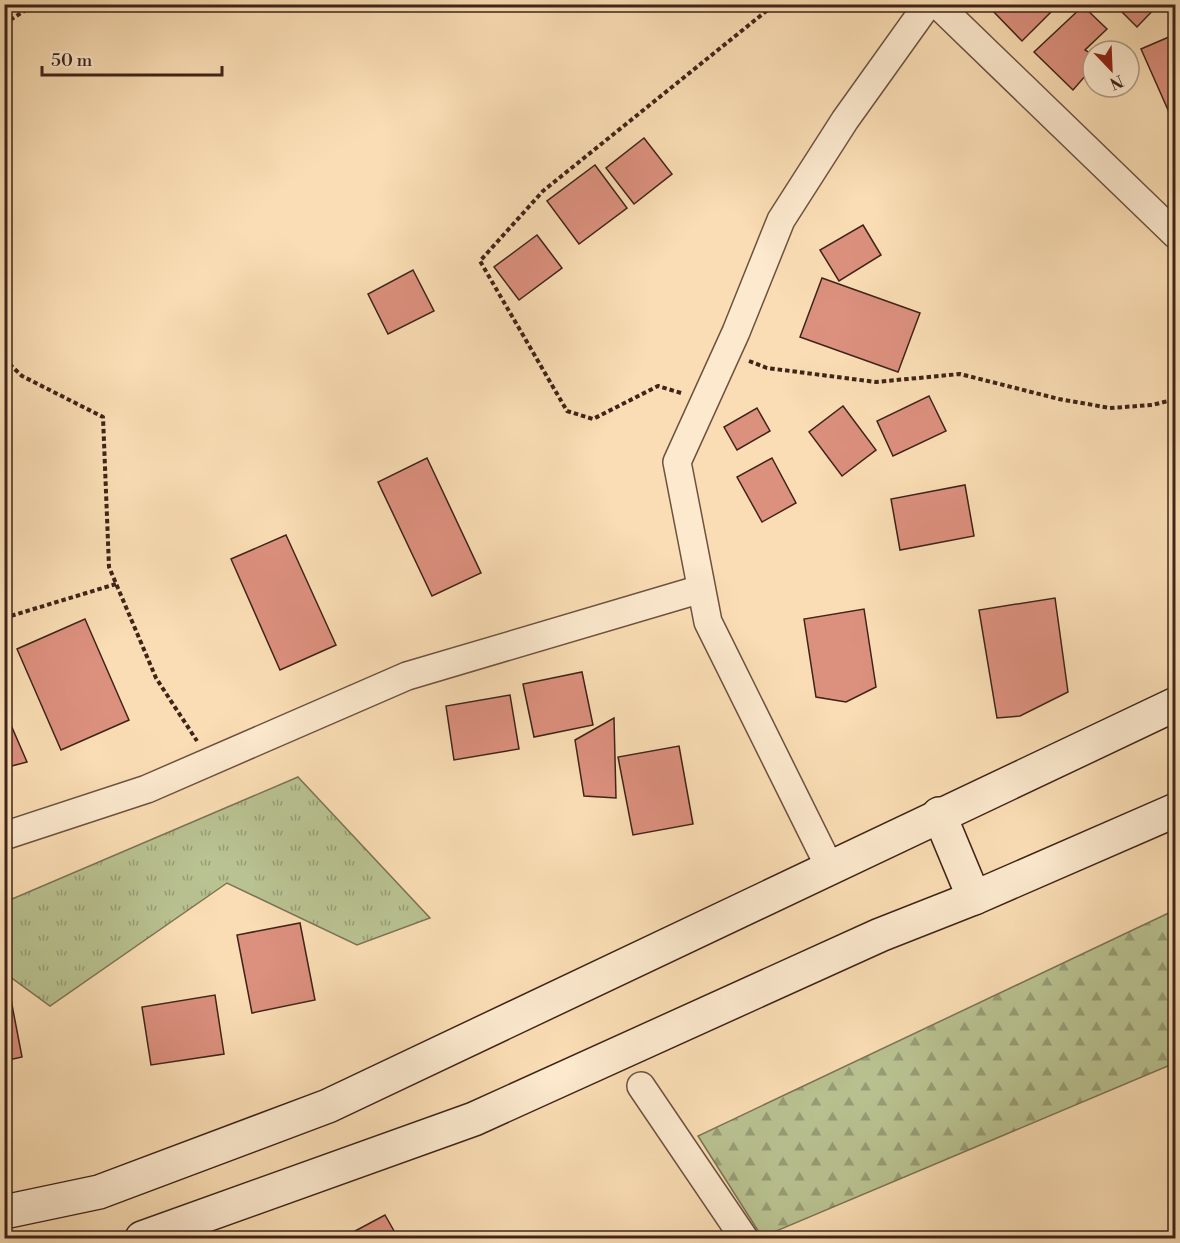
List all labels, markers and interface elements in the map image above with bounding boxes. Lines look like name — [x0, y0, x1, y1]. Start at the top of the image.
scale bar — [42, 39, 222, 77]
north arrow — [1081, 39, 1141, 99]
text: 50 m — [51, 49, 93, 72]
text: N — [1106, 70, 1126, 94]

